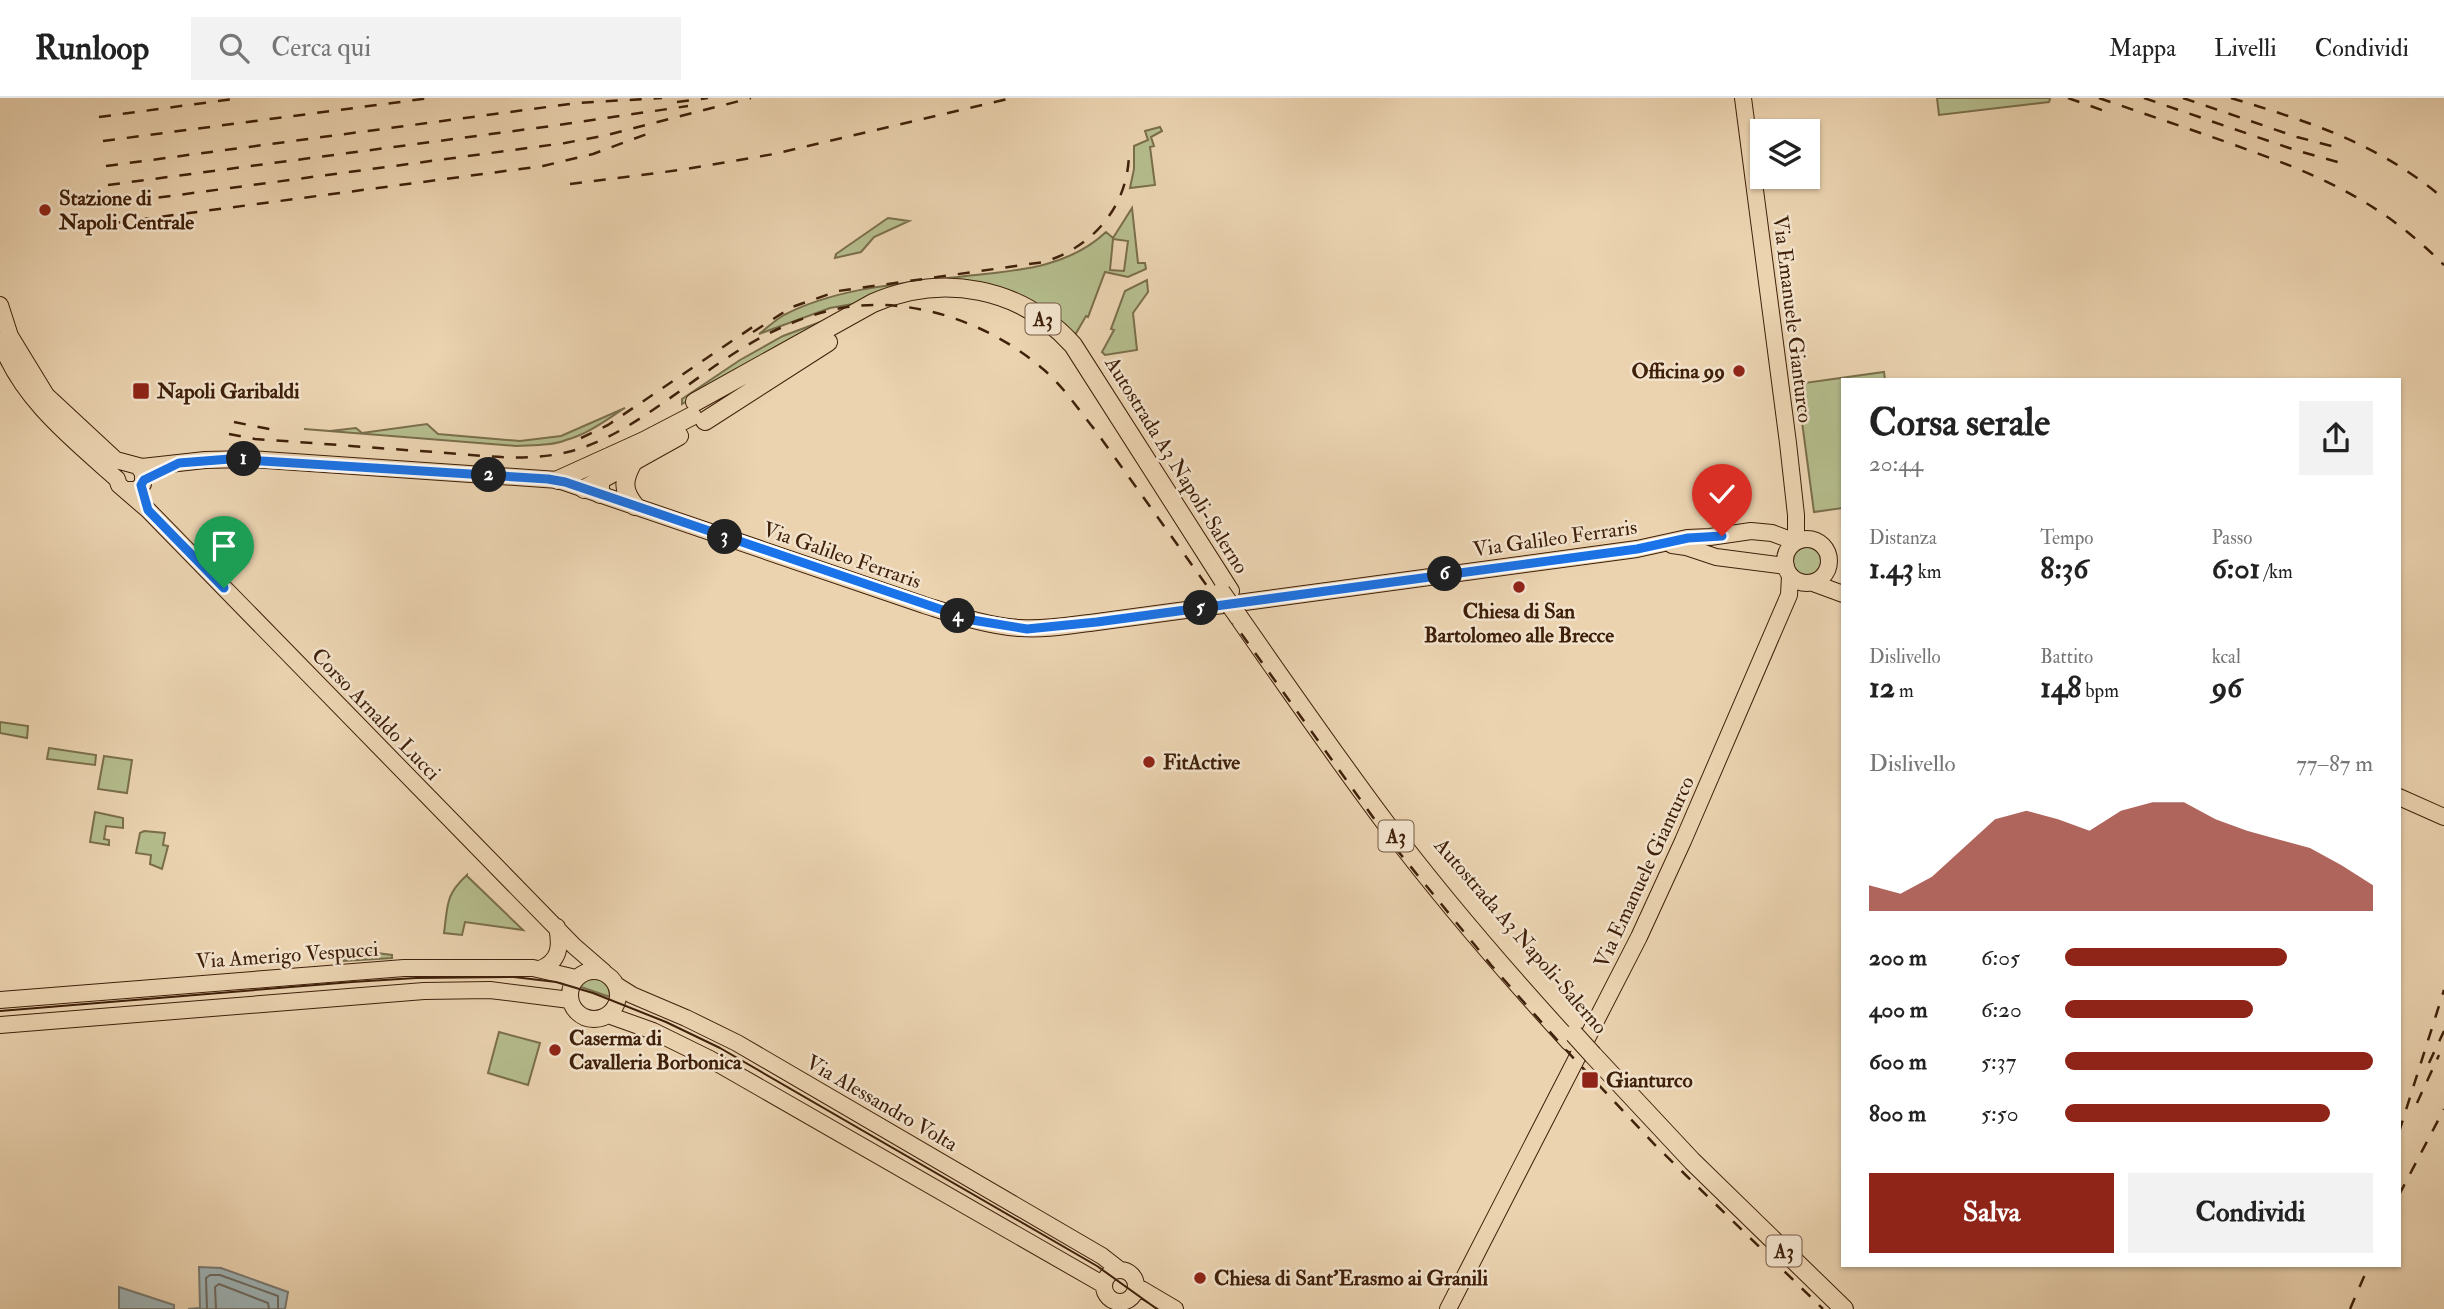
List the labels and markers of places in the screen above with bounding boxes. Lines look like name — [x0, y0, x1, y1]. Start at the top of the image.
place label: Stazione di Napoli Centrale — [58, 185, 194, 236]
marker: Stazione di Napoli Centrale — [37, 202, 53, 218]
place label: Officina 99 — [1632, 358, 1725, 385]
marker: Officina 99 — [1731, 363, 1747, 379]
place label: Napoli Garibaldi — [156, 378, 300, 405]
marker: Napoli Garibaldi — [131, 381, 151, 401]
pin: 1 — [226, 442, 262, 476]
pin: 2 — [472, 458, 506, 492]
pin — [1692, 464, 1752, 536]
pin — [194, 516, 254, 588]
pin: 3 — [708, 520, 742, 555]
pin: 6 — [1428, 556, 1462, 592]
marker: Chiesa di San Bartolomeo alle Brecce — [1511, 579, 1527, 595]
pin: 5 — [1184, 590, 1218, 626]
pin: 4 — [940, 598, 976, 634]
place label: Chiesa di San Bartolomeo alle Brecce — [1424, 598, 1614, 649]
place label: FitActive — [1163, 749, 1240, 776]
marker: FitActive — [1141, 754, 1157, 770]
place label: Caserma di Cavalleria Borbonica — [569, 1025, 743, 1076]
marker: Caserma di Cavalleria Borbonica — [547, 1042, 563, 1058]
place label: Gianturco — [1606, 1067, 1693, 1094]
marker: Gianturco — [1580, 1070, 1600, 1090]
place label: Chiesa di Sant'Erasmo ai Granili — [1214, 1265, 1488, 1292]
marker: Chiesa di Sant'Erasmo ai Granili — [1192, 1270, 1208, 1286]

